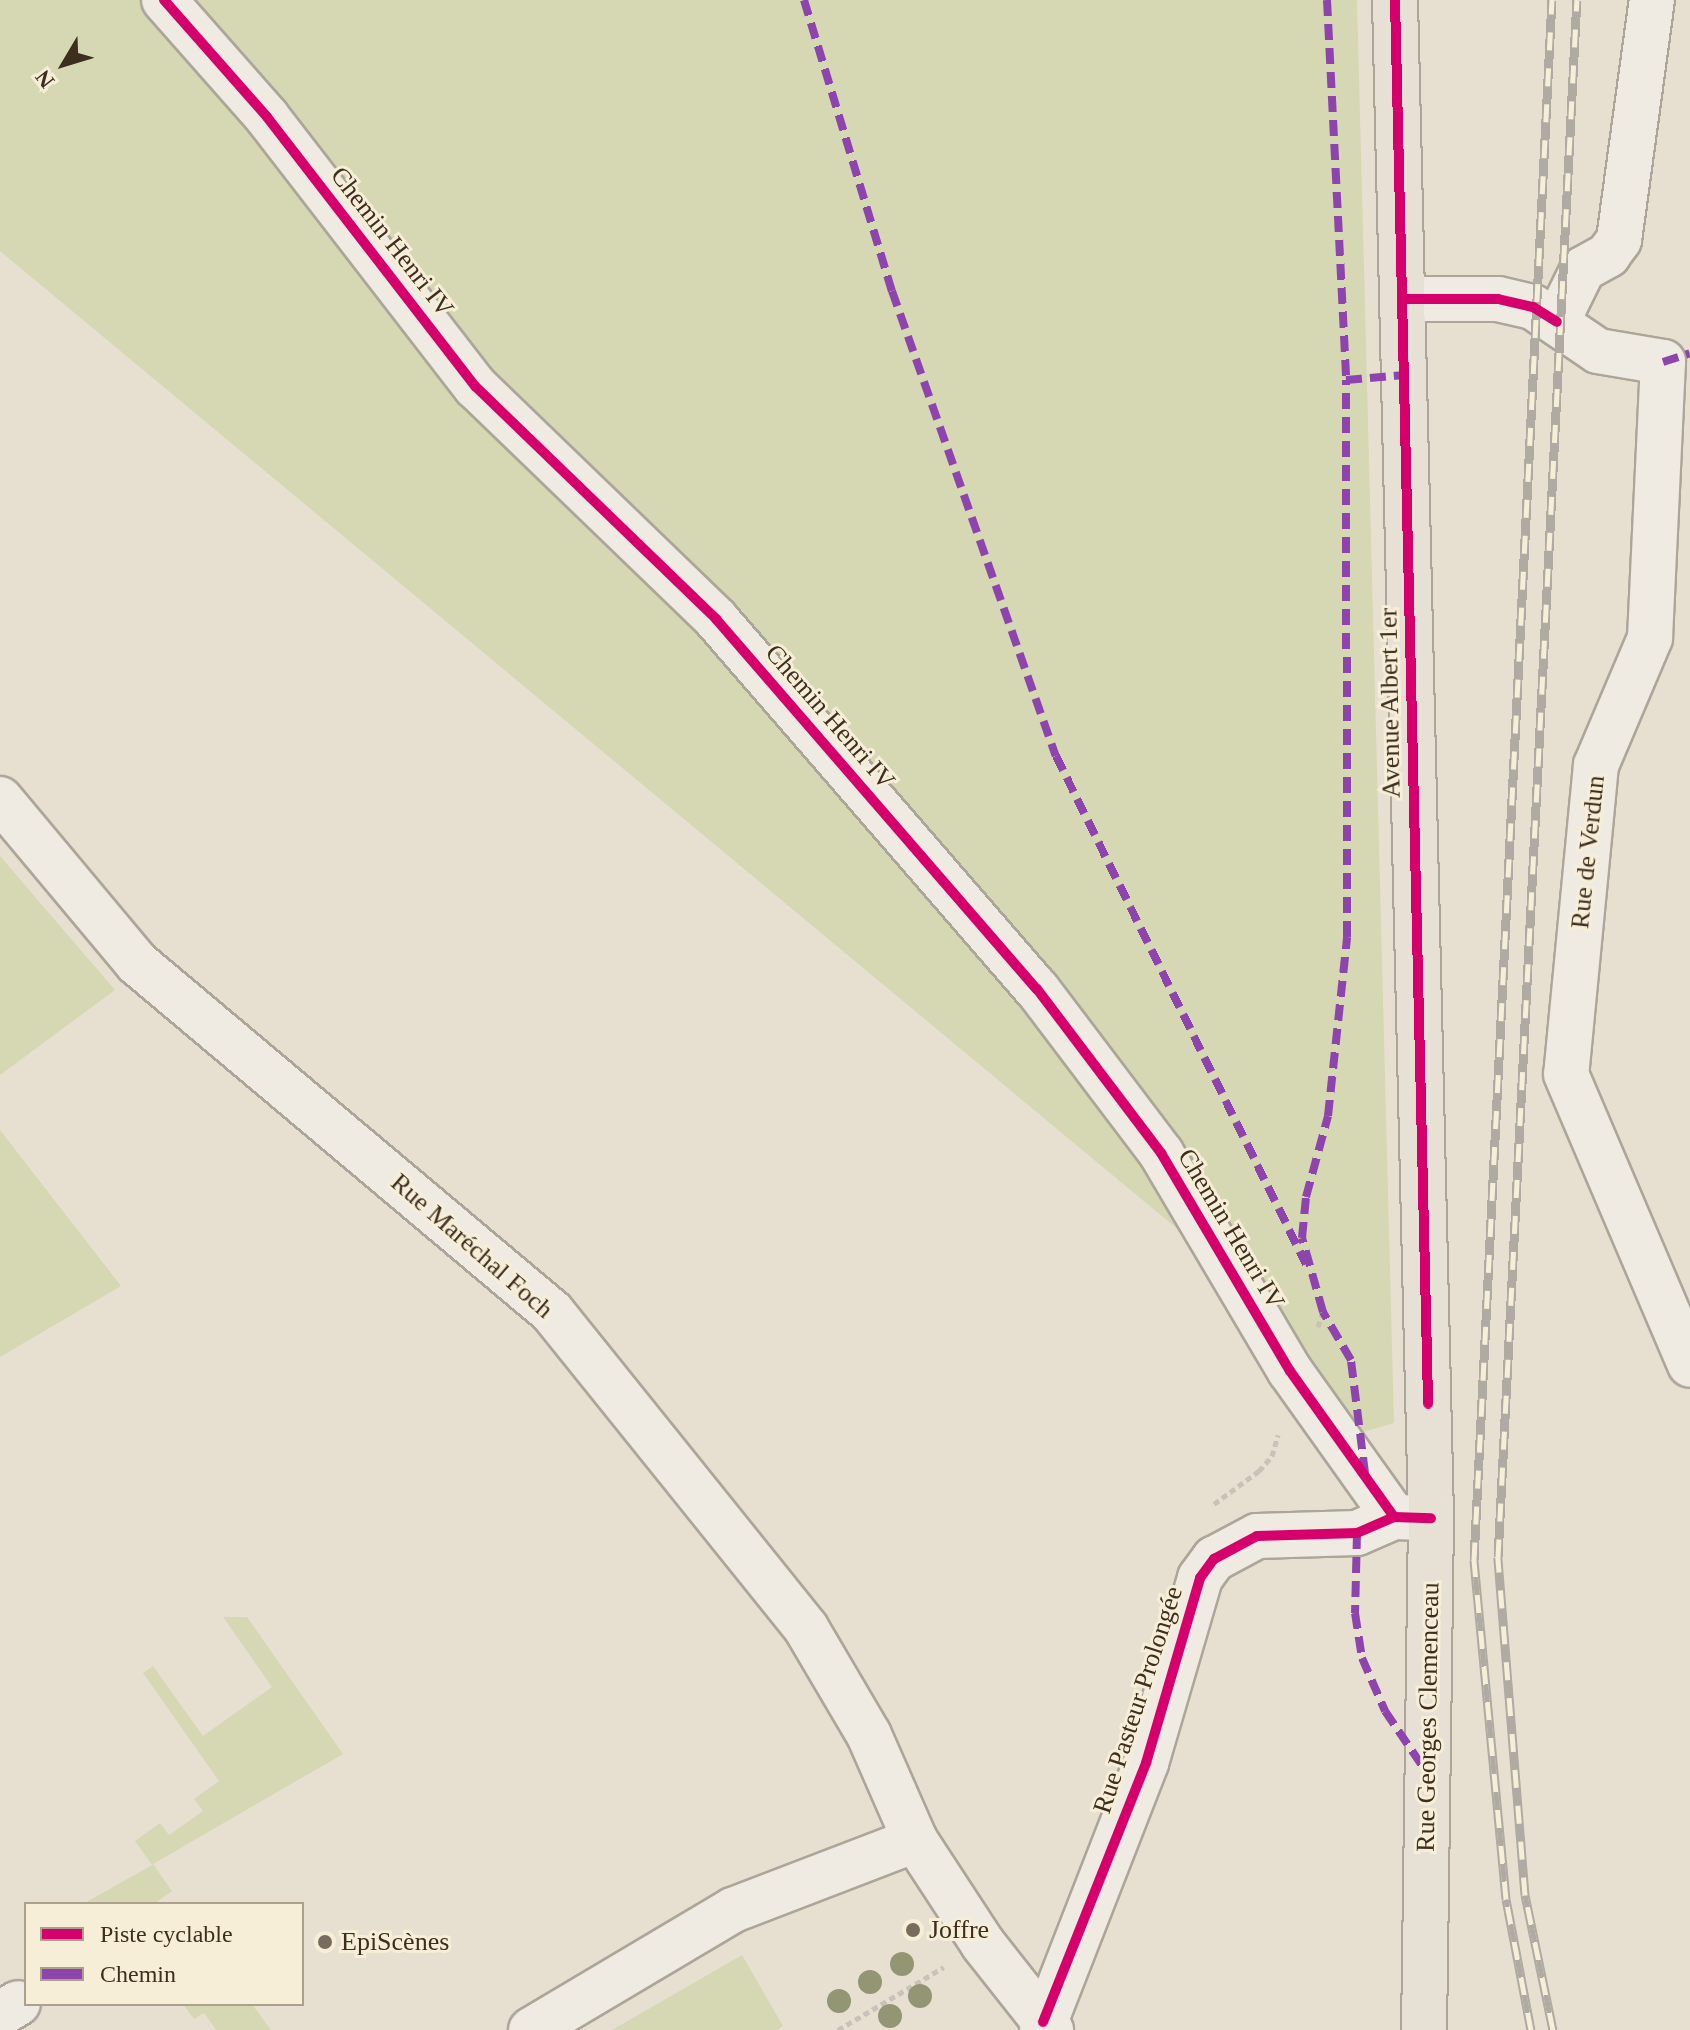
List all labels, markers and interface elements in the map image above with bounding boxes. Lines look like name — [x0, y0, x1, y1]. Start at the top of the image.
north arrow — [24, 24, 104, 104]
text: N — [30, 65, 59, 93]
street label: Chemin Henri IV — [324, 161, 460, 323]
street label: Avenue Albert 1er — [1373, 607, 1407, 799]
street label: Chemin Henri IV — [759, 638, 901, 796]
street label: Rue de Verdun — [1564, 774, 1612, 930]
street label: Chemin Henri IV — [1171, 1143, 1291, 1315]
street label: Rue Maréchal Foch — [384, 1167, 560, 1325]
street label: Rue Georges Clemenceau — [1410, 1582, 1446, 1852]
street label: Rue Pasteur Prolongée — [1087, 1583, 1189, 1817]
legend — [24, 1902, 304, 2006]
place label: Joffre — [929, 1914, 989, 1946]
text: Piste cyclable — [100, 1921, 233, 1947]
marker: Joffre — [904, 1921, 922, 1939]
place label: EpiScènes — [341, 1926, 449, 1958]
marker: EpiScènes — [316, 1933, 334, 1951]
text: Chemin — [100, 1961, 176, 1987]

